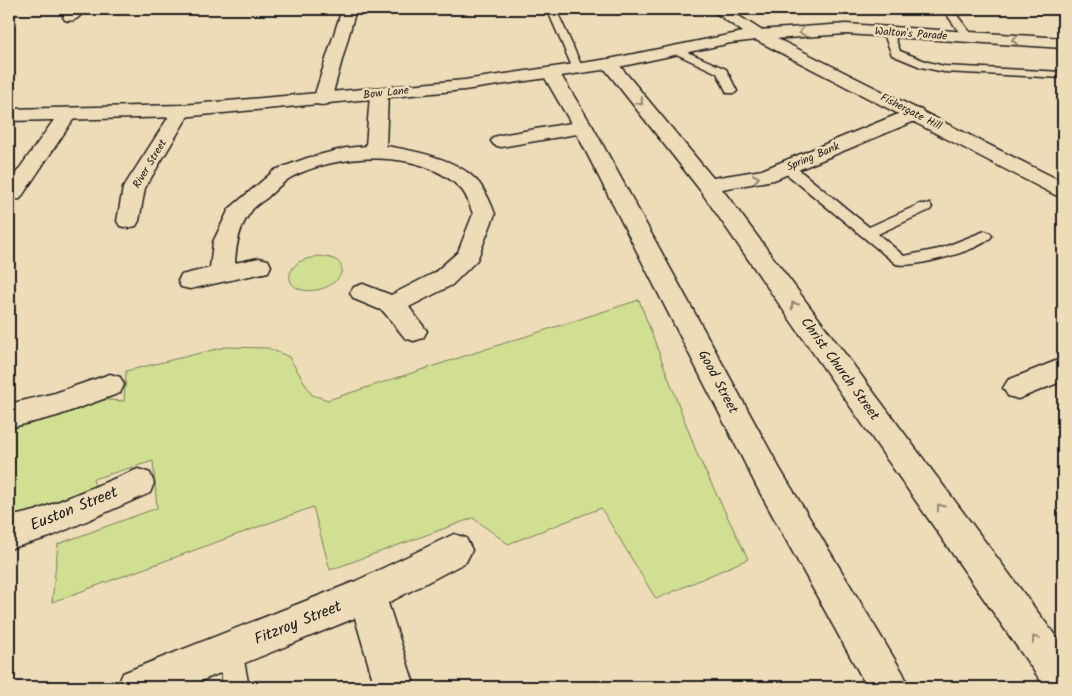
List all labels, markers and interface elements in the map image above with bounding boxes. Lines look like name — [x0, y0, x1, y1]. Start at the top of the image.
street label: Walton's Parade — [874, 22, 948, 46]
one-way arrow — [798, 26, 807, 36]
one-way arrow — [1010, 34, 1018, 45]
street label: Bow Lane — [362, 82, 410, 104]
street label: Fishergate Hill — [877, 89, 945, 135]
one-way arrow — [634, 96, 642, 105]
street label: River Street — [128, 135, 172, 192]
street label: Spring Bank — [784, 137, 843, 176]
one-way arrow — [752, 173, 760, 184]
one-way arrow — [791, 302, 799, 311]
street label: Christ Church Street — [795, 313, 885, 426]
street label: Good Street — [692, 346, 744, 418]
street label: Euston Street — [26, 480, 122, 538]
one-way arrow — [937, 504, 946, 513]
street label: Fitzroy Street — [250, 594, 346, 652]
one-way arrow — [1032, 635, 1041, 645]

